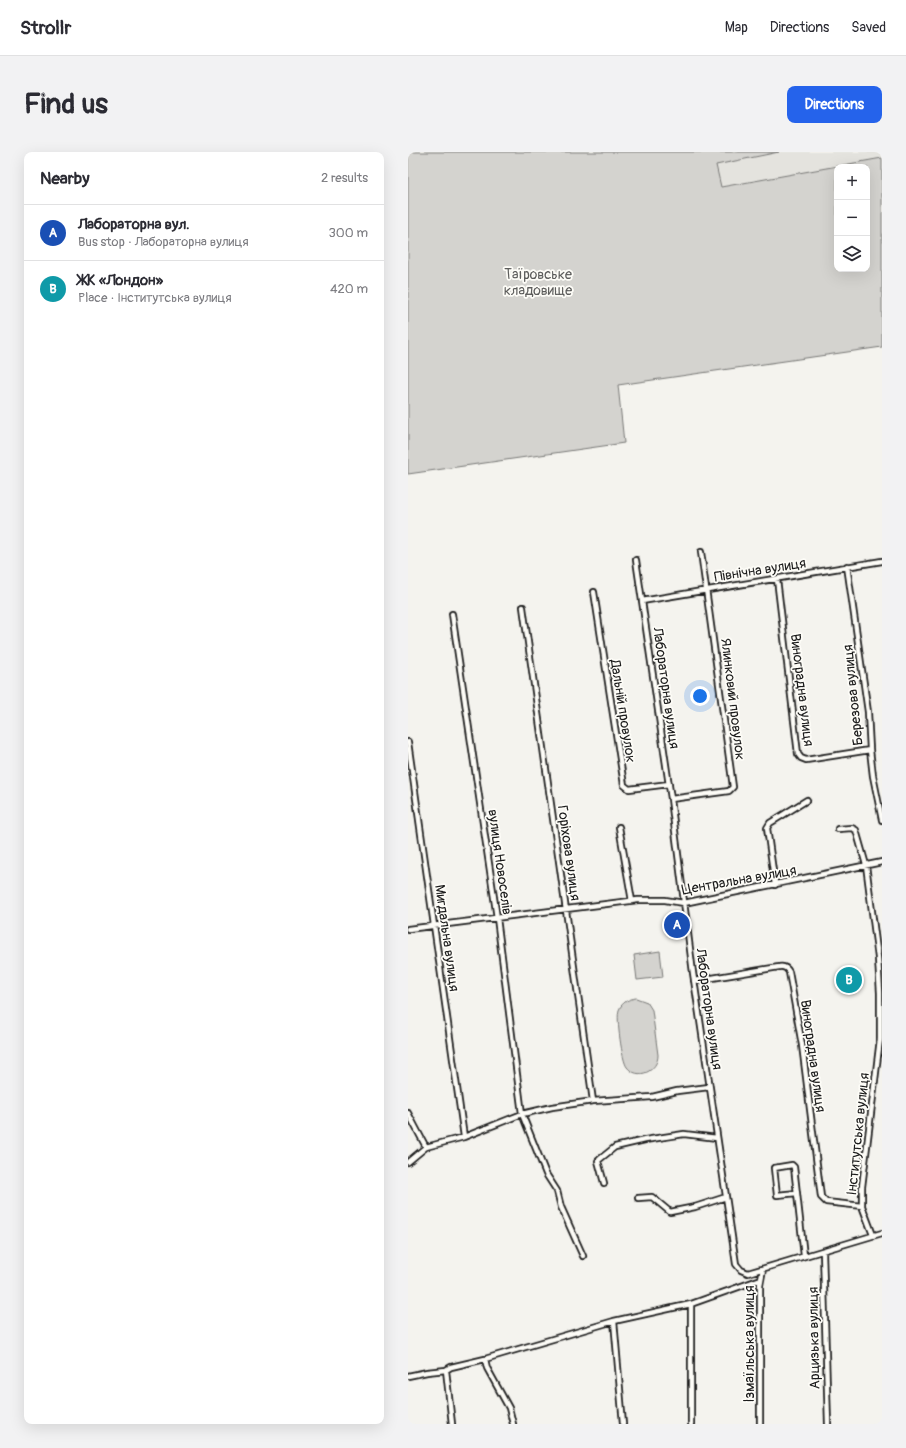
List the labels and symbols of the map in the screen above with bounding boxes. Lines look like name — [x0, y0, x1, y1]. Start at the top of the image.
park label: Таїровське кладовище — [504, 266, 572, 299]
street label: Північна вулиця — [713, 554, 807, 586]
street label: Лабораторна вулиця — [649, 625, 683, 750]
street label: Виноградна вулиця — [787, 633, 817, 747]
street label: Ялинковий провулок — [717, 637, 749, 761]
street label: Березова вулиця — [839, 644, 867, 746]
street label: Дальній провулок — [606, 657, 640, 764]
your location — [690, 686, 710, 706]
street label: Горіхова вулиця — [554, 804, 584, 902]
street label: вулиця Новоселів — [484, 808, 516, 916]
street label: Центральна вулиця — [680, 862, 798, 898]
street label: Мигдальна вулиця — [431, 884, 463, 992]
pin: A — [664, 910, 690, 940]
street label: Лабораторна вулиця — [692, 946, 726, 1071]
pin: B — [836, 965, 862, 995]
street label: Виноградна вулиця — [797, 999, 829, 1113]
street label: Інститутська вулиця — [843, 1072, 873, 1196]
street label: Ізмаїльська вулиця — [741, 1285, 758, 1403]
street label: Арцизька вулиця — [805, 1287, 823, 1389]

